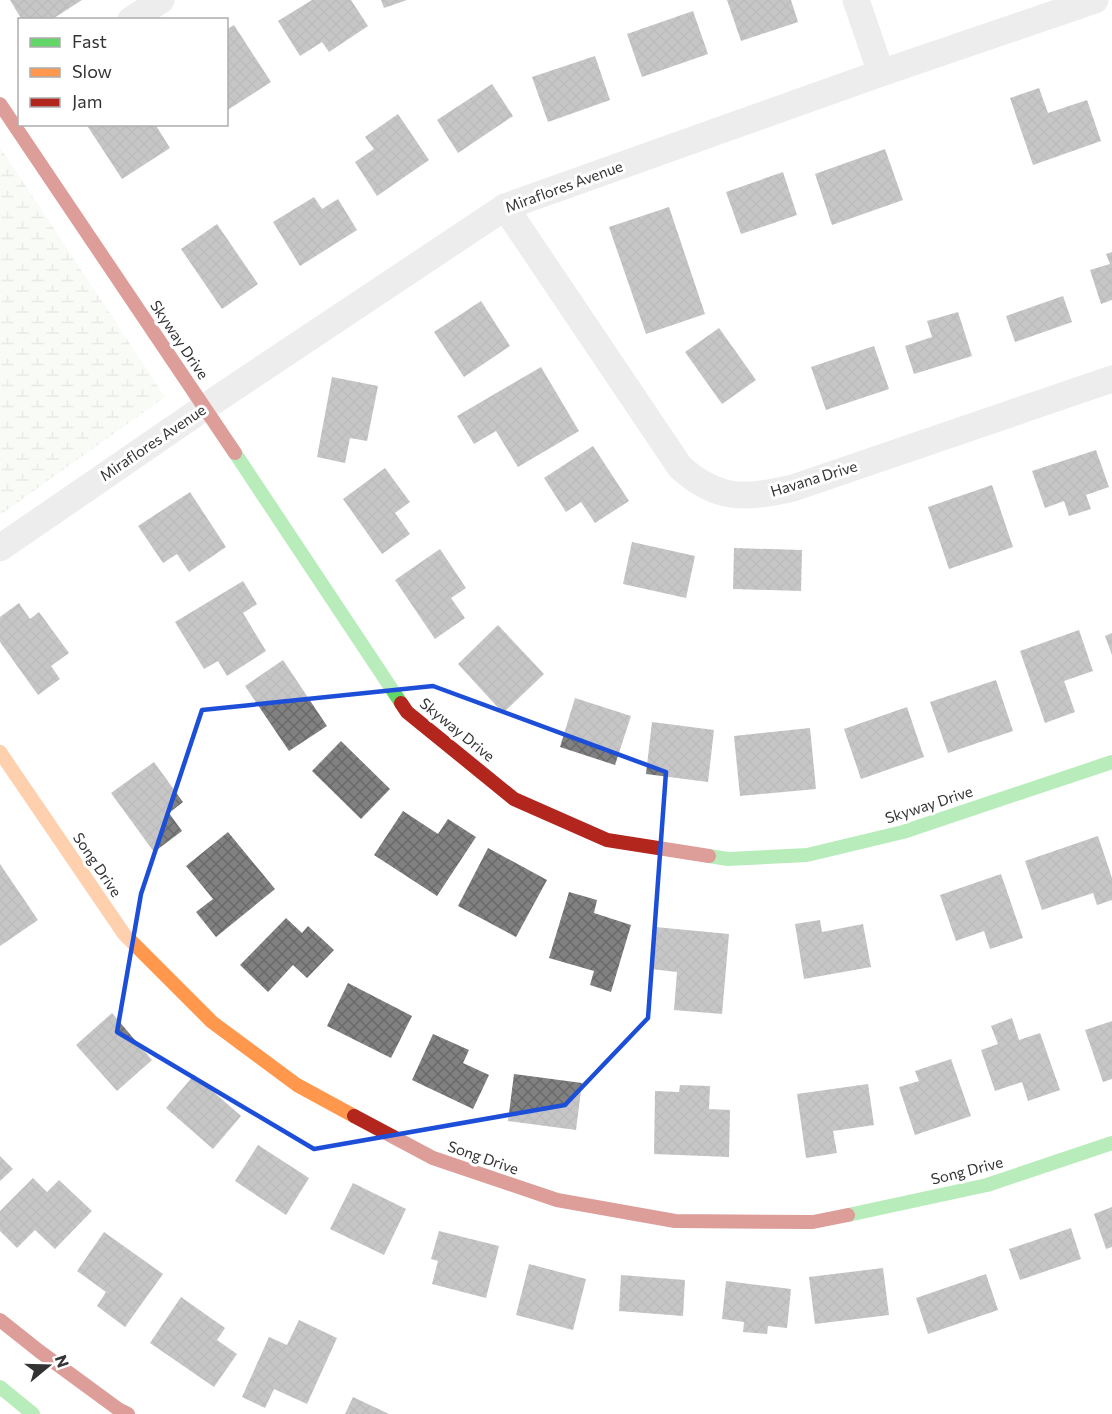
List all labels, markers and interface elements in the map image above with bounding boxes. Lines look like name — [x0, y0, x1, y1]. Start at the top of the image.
legend — [18, 18, 228, 126]
text: Fast — [72, 30, 107, 52]
text: Slow — [72, 60, 112, 82]
text: Jam — [72, 90, 102, 112]
street label: Miraflores Avenue — [502, 156, 625, 216]
street label: Skyway Drive — [147, 297, 213, 382]
street label: Miraflores Avenue — [96, 400, 209, 484]
street label: Havana Drive — [768, 456, 859, 500]
street label: Skyway Drive — [417, 694, 499, 765]
street label: Skyway Drive — [883, 781, 975, 827]
street label: Song Drive — [70, 829, 126, 900]
street label: Song Drive — [446, 1137, 521, 1178]
street label: Song Drive — [929, 1152, 1005, 1188]
north arrow — [18, 1336, 78, 1396]
text: N — [52, 1352, 74, 1370]

